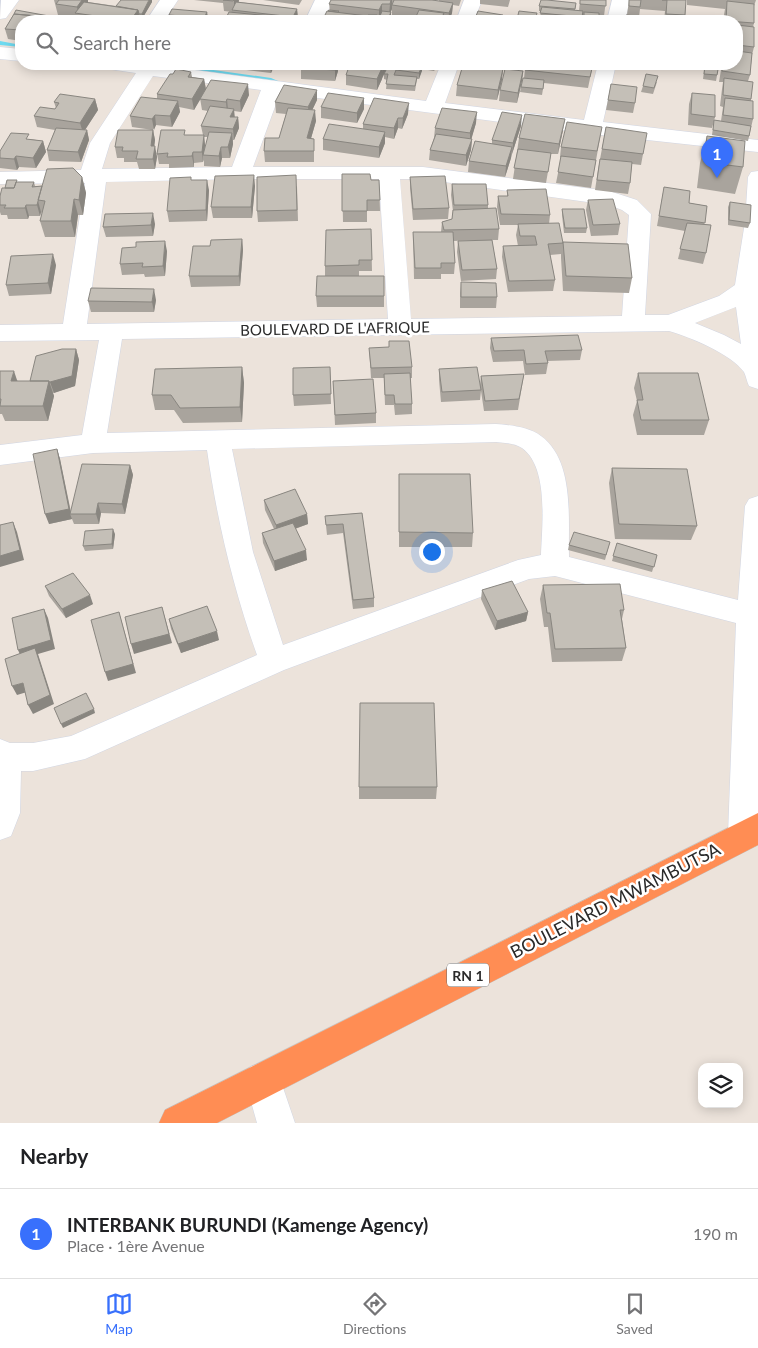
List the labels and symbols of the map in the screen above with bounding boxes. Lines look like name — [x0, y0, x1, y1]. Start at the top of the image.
pin: 1 — [701, 137, 733, 178]
street label: BOULEVARD DE L'AFRIQUE — [240, 317, 430, 339]
your location — [419, 539, 445, 565]
street label: BOULEVARD MWAMBUTSA — [506, 837, 724, 963]
road number: RN 1 — [447, 964, 489, 986]

